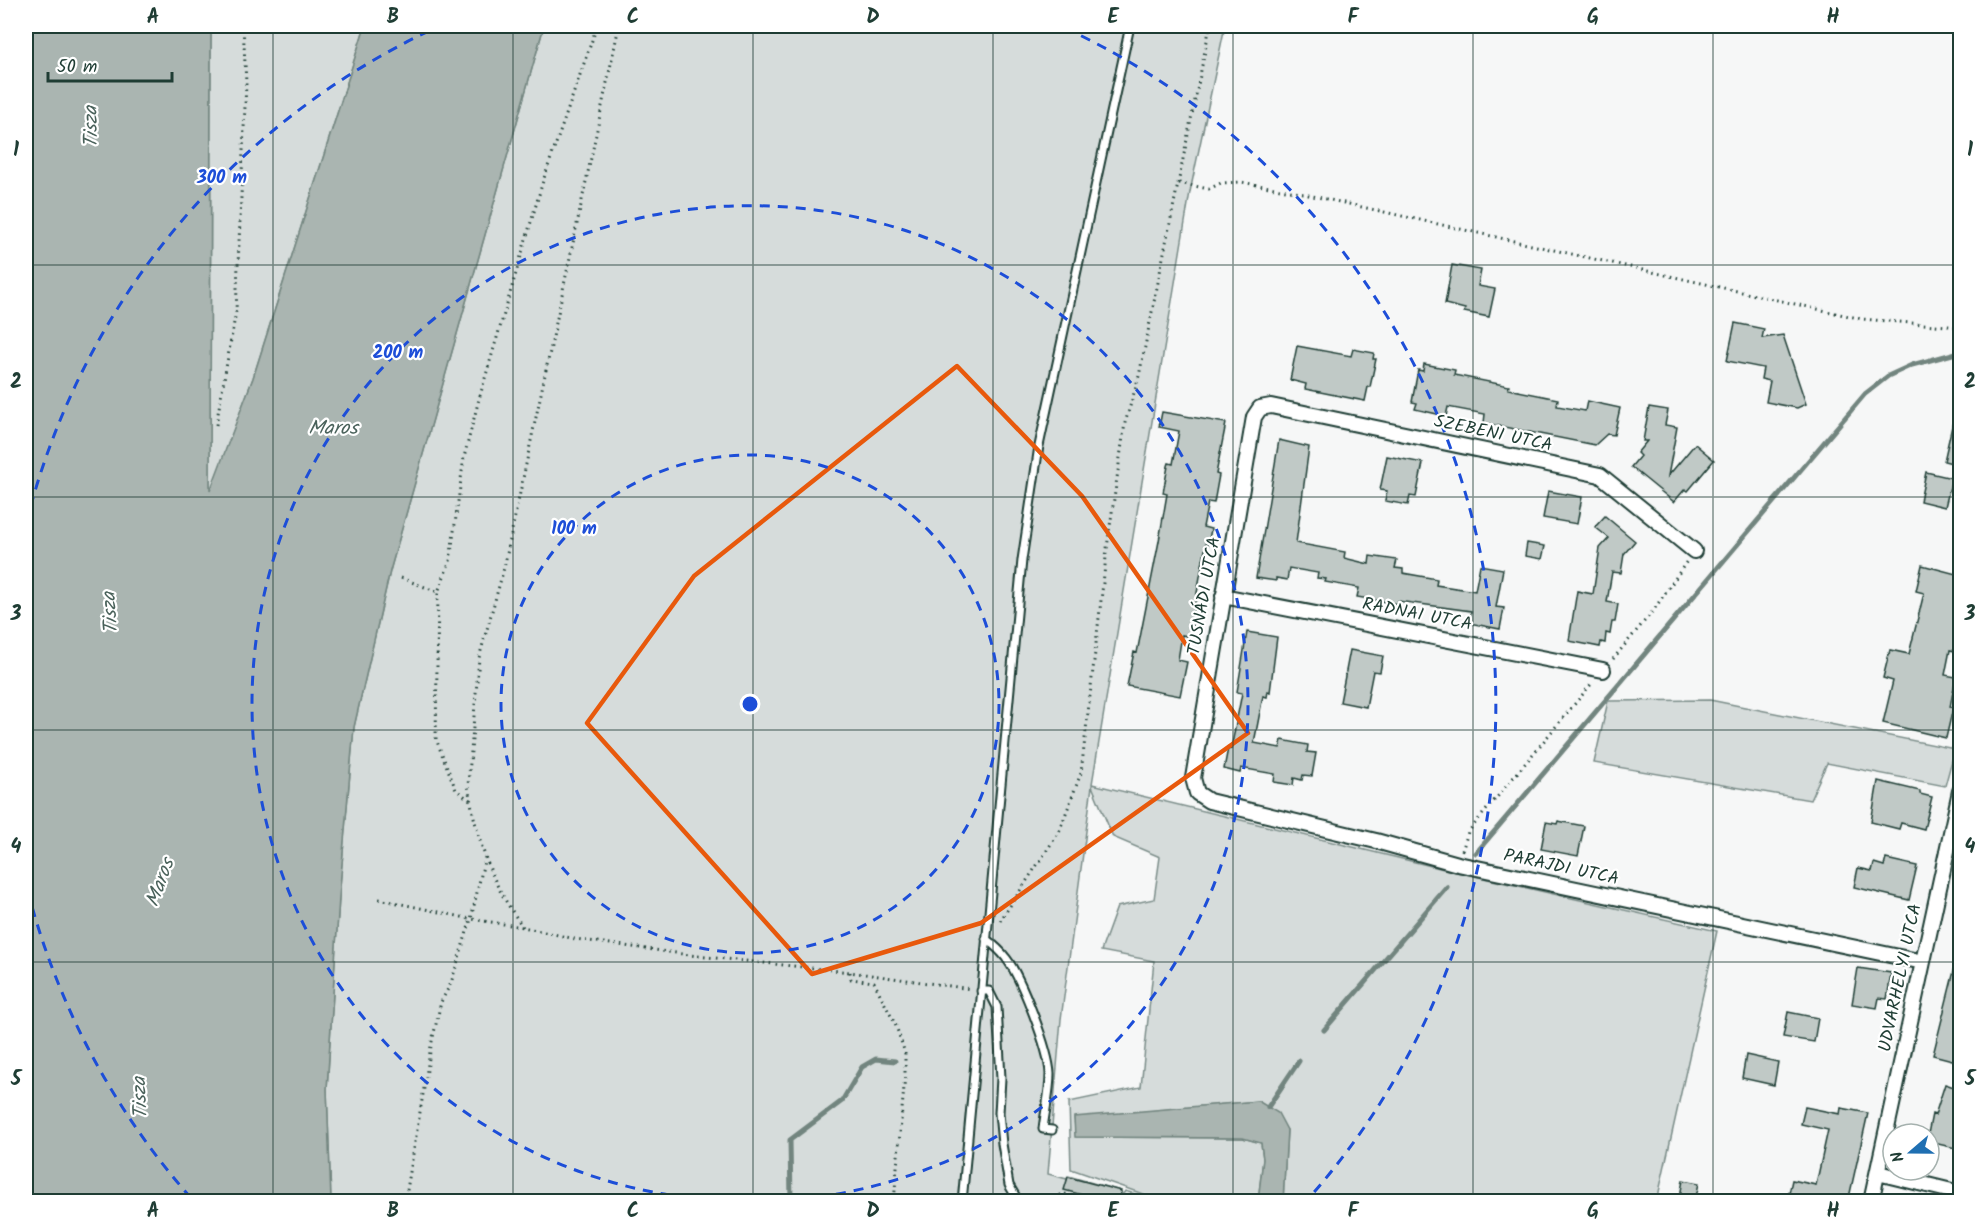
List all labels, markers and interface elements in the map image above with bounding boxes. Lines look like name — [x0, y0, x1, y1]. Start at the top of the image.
text: A — [147, 2, 159, 34]
text: B — [387, 2, 399, 34]
text: C — [627, 2, 639, 34]
text: D — [866, 2, 880, 34]
text: E — [1107, 2, 1119, 34]
text: F — [1348, 2, 1360, 34]
text: G — [1587, 2, 1599, 34]
text: H — [1826, 2, 1840, 34]
scale bar — [48, 45, 172, 83]
text: 50 m — [57, 53, 97, 82]
water label: Tisza — [76, 104, 108, 148]
text: 1 — [13, 135, 19, 167]
text: 1 — [1967, 135, 1973, 167]
text: 300 m — [196, 164, 247, 193]
text: 200 m — [373, 339, 424, 368]
text: 2 — [10, 367, 22, 399]
text: 2 — [1964, 367, 1976, 399]
street label: SZEBENI UTCA — [1431, 407, 1555, 461]
water label: Maros — [308, 413, 360, 445]
text: 100 m — [551, 515, 597, 544]
street label: TUSNÁDI UTCA — [1180, 535, 1230, 657]
water label: Tisza — [93, 589, 128, 635]
street label: RADNAI UTCA — [1360, 590, 1474, 640]
text: 3 — [10, 599, 22, 631]
text: 3 — [1964, 599, 1976, 631]
centre of rings — [740, 694, 760, 714]
text: 4 — [11, 832, 22, 864]
text: 4 — [1965, 832, 1976, 864]
street label: PARAJDI UTCA — [1501, 842, 1621, 894]
water label: Maros — [138, 852, 185, 912]
street label: UDVARHELYI UTCA — [1871, 901, 1931, 1055]
text: 5 — [10, 1064, 23, 1096]
text: 5 — [1964, 1064, 1977, 1096]
water label: Tisza — [124, 1074, 158, 1120]
north arrow — [1881, 1122, 1941, 1182]
text: N — [1885, 1148, 1912, 1166]
text: A — [147, 1196, 159, 1227]
text: B — [387, 1196, 399, 1227]
text: C — [627, 1196, 639, 1227]
text: D — [866, 1196, 880, 1227]
text: E — [1107, 1196, 1119, 1227]
text: F — [1348, 1196, 1360, 1227]
text: G — [1587, 1196, 1599, 1227]
text: H — [1826, 1196, 1840, 1227]

